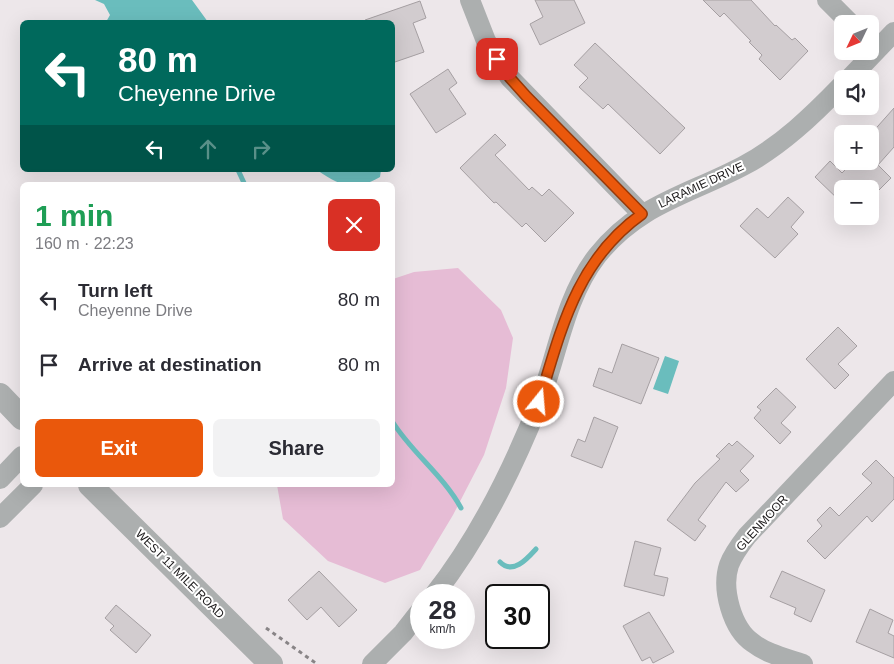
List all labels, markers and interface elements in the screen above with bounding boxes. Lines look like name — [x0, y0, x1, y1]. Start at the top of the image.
north arrow — [834, 15, 879, 60]
map controls — [834, 15, 879, 225]
pin — [476, 38, 518, 80]
icon: left — [35, 40, 100, 105]
text: 80 m — [118, 40, 198, 79]
icon: arrive — [483, 45, 511, 73]
button: sound — [834, 70, 879, 115]
text: Cheyenne Drive — [118, 81, 276, 106]
button: + — [834, 125, 879, 170]
icon: left — [141, 135, 169, 163]
icon: ahead — [194, 135, 222, 163]
icon: right — [247, 135, 275, 163]
street label: LARAMIE DRIVE — [656, 159, 746, 211]
button: − — [834, 180, 879, 225]
text: 1 min — [35, 199, 113, 232]
button: close — [328, 199, 380, 251]
text: 160 m · 22:23 — [35, 235, 134, 252]
text: Turn left — [78, 280, 153, 301]
icon: left — [35, 286, 63, 314]
text: 80 m — [338, 289, 380, 310]
text: Cheyenne Drive — [78, 302, 193, 319]
icon: arrive — [35, 351, 63, 379]
text: Arrive at destination — [78, 354, 262, 375]
text: 80 m — [338, 354, 380, 375]
position arrow — [512, 375, 564, 427]
button: Exit — [35, 419, 203, 477]
button: Share — [213, 419, 380, 477]
street label: GLENMOOR — [733, 492, 791, 554]
street label: WEST 11 MILE ROAD — [133, 527, 227, 621]
speed limit sign: 30 — [485, 584, 550, 649]
text: 28 — [429, 596, 456, 624]
text: km/h — [429, 622, 456, 636]

